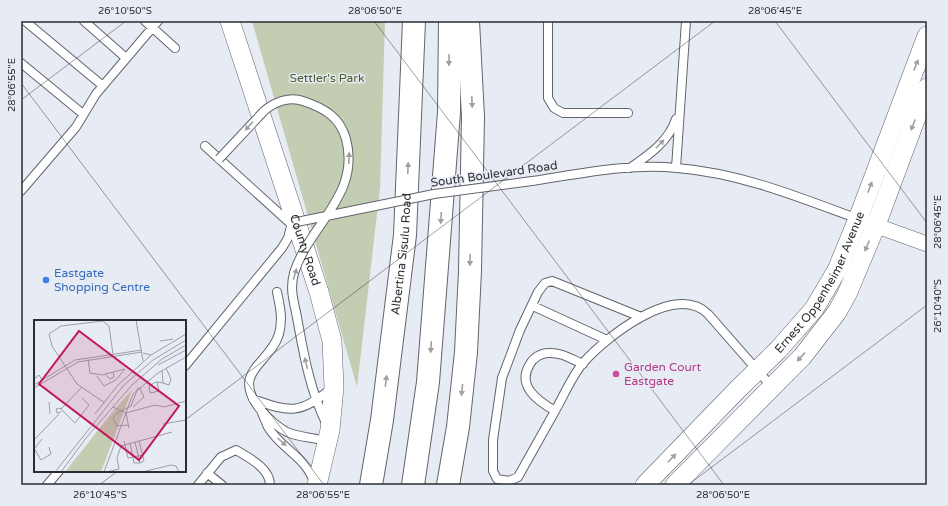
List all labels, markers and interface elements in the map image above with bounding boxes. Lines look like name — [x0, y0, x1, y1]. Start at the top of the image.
text: 26°10'50"S — [98, 5, 152, 17]
text: 28°06'50"E — [348, 5, 402, 17]
text: 28°06'45"E — [748, 5, 802, 17]
one-way arrow — [446, 54, 453, 66]
text: 28°06'55"E — [6, 58, 18, 112]
one-way arrow — [913, 59, 919, 71]
park label: Settler's Park — [290, 71, 365, 85]
one-way arrow — [469, 96, 475, 109]
one-way arrow — [910, 119, 916, 131]
one-way arrow — [244, 121, 253, 131]
one-way arrow — [656, 139, 665, 149]
one-way arrow — [345, 152, 352, 164]
street label: South Boulevard Road — [430, 158, 558, 190]
one-way arrow — [404, 162, 411, 174]
one-way arrow — [867, 180, 873, 192]
street label: Albertina Sisulu Road — [388, 193, 414, 316]
text: 28°06'45"E — [932, 195, 944, 249]
street label: Ernest Oppenheimer Avenue — [772, 209, 867, 356]
one-way arrow — [437, 212, 444, 224]
street label: County Road — [287, 213, 323, 287]
one-way arrow — [864, 241, 870, 253]
one-way arrow — [467, 254, 473, 267]
place label: Eastgate Shopping Centre — [54, 266, 150, 294]
one-way arrow — [292, 268, 298, 280]
marker: Eastgate Shopping Centre — [41, 275, 51, 285]
text: 26°10'40"S — [932, 279, 944, 333]
inset map — [34, 320, 186, 472]
one-way arrow — [427, 341, 434, 353]
one-way arrow — [797, 352, 806, 362]
one-way arrow — [303, 357, 309, 369]
place label: Garden Court Eastgate — [624, 360, 701, 388]
marker: Garden Court Eastgate — [611, 369, 621, 379]
one-way arrow — [383, 375, 390, 387]
one-way arrow — [458, 383, 465, 396]
one-way arrow — [277, 438, 287, 447]
one-way arrow — [667, 453, 676, 462]
text: 26°10'45"S — [73, 489, 127, 501]
text: 28°06'55"E — [296, 489, 350, 501]
text: 28°06'50"E — [696, 489, 750, 501]

